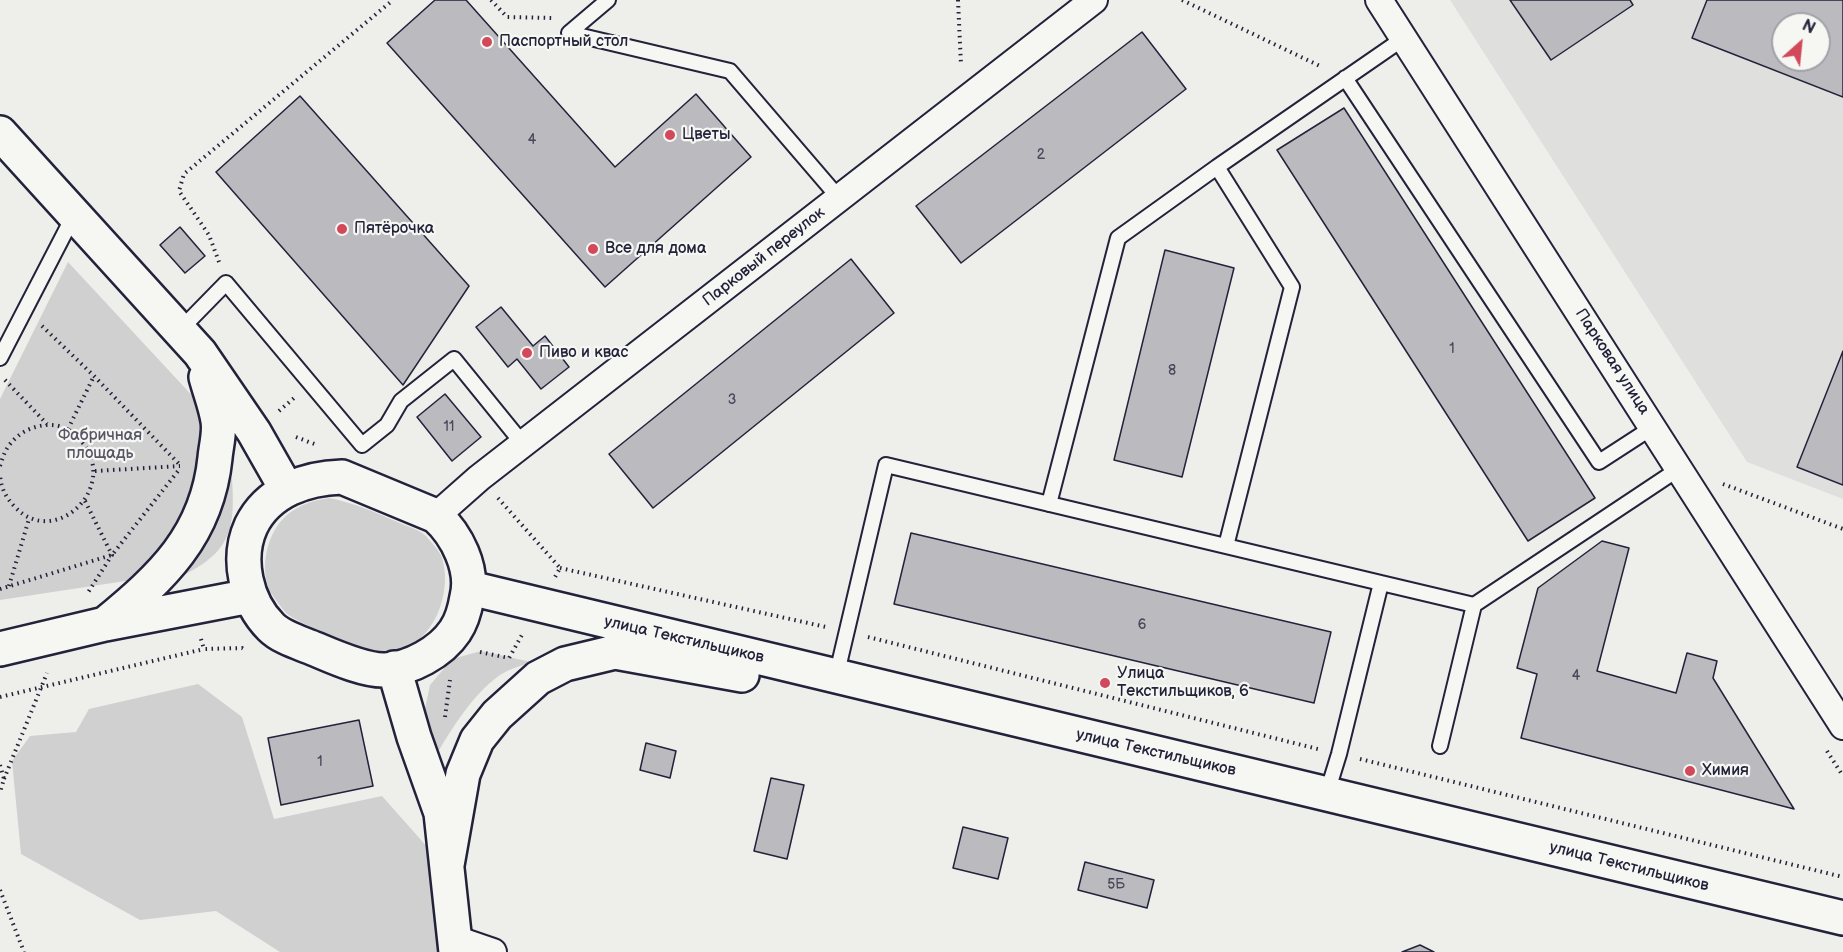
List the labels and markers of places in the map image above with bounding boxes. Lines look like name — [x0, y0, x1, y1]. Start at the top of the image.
place label: Паспортный стол — [499, 32, 628, 52]
marker: Паспортный стол — [480, 35, 494, 49]
place label: Цветы — [682, 125, 730, 145]
marker: Цветы — [663, 128, 677, 142]
place label: Пятёрочка — [354, 219, 434, 239]
marker: Пятёрочка — [335, 222, 349, 236]
place label: Все для дома — [605, 239, 706, 259]
marker: Все для дома — [586, 242, 600, 256]
place label: Пиво и квас — [539, 343, 628, 363]
marker: Пиво и квас — [520, 346, 534, 360]
place label: Улица Текстильщиков, 6 — [1117, 664, 1249, 702]
marker: Улица Текстильщиков, 6 — [1098, 676, 1112, 690]
place label: Химия — [1702, 761, 1749, 781]
marker: Химия — [1683, 764, 1697, 778]

